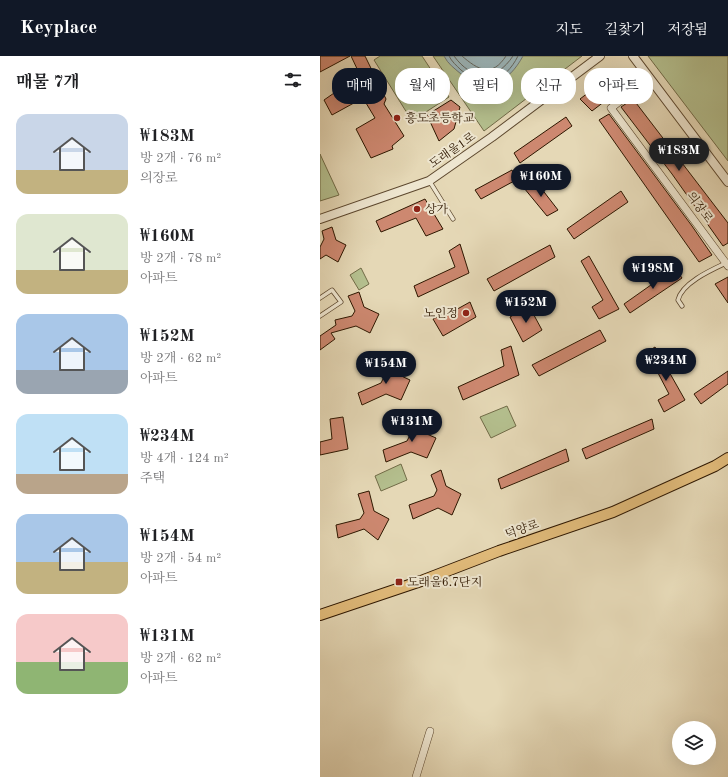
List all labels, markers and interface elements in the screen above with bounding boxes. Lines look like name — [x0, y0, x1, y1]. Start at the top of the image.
text: Keyplace — [20, 19, 97, 38]
text: 지도 — [556, 23, 583, 37]
text: 길찾기 — [605, 23, 645, 37]
text: 저장됨 — [667, 23, 708, 37]
chip: 매매 — [332, 68, 387, 104]
chip: 월세 — [395, 68, 450, 104]
chip: 필터 — [458, 68, 513, 104]
chip: 신규 — [521, 68, 576, 104]
chip: 아파트 — [584, 68, 653, 104]
icon: filters — [282, 69, 304, 91]
text: 매물 7개 — [16, 74, 80, 91]
place label: 흥도초등학교 — [405, 111, 475, 125]
marker: 흥도초등학교 — [392, 113, 402, 123]
text: ₩183M — [140, 128, 195, 145]
icon: home — [48, 130, 96, 178]
street label: 도래울1로 — [427, 130, 478, 171]
pin: ₩183M — [651, 138, 707, 172]
text: ₩183M — [658, 144, 700, 157]
text: 방 2개 · 76 m² — [140, 152, 221, 165]
pin: ₩160M — [513, 164, 569, 198]
text: ₩160M — [520, 170, 562, 183]
text: 의장로 — [140, 172, 178, 185]
street label: 의장로 — [684, 189, 715, 226]
place label: 상가 — [425, 203, 449, 216]
marker: 상가 — [412, 204, 422, 214]
text: ₩160M — [140, 228, 195, 245]
icon: home — [48, 230, 96, 278]
text: 방 2개 · 78 m² — [140, 252, 221, 265]
pin: ₩198M — [625, 256, 681, 290]
text: ₩198M — [632, 262, 674, 275]
text: 아파트 — [140, 272, 178, 285]
pin: ₩152M — [498, 290, 554, 324]
text: ₩152M — [505, 296, 547, 309]
place label: 노인정 — [423, 307, 458, 320]
marker: 노인정 — [461, 308, 471, 318]
text: ₩152M — [140, 328, 195, 345]
icon: home — [48, 330, 96, 378]
pin: ₩234M — [638, 348, 694, 382]
pin: ₩154M — [358, 351, 414, 385]
text: 방 2개 · 62 m² — [140, 352, 221, 365]
text: ₩234M — [645, 354, 687, 367]
text: ₩154M — [365, 357, 407, 370]
text: 아파트 — [140, 372, 178, 385]
pin: ₩131M — [384, 409, 440, 443]
text: ₩131M — [391, 415, 433, 428]
text: ₩234M — [140, 428, 195, 445]
icon: home — [48, 430, 96, 478]
text: 방 4개 · 124 m² — [140, 452, 229, 465]
text: 주택 — [140, 472, 165, 485]
street label: 덕양로 — [504, 518, 541, 541]
text: ₩154M — [140, 528, 195, 545]
icon: home — [48, 530, 96, 578]
text: 방 2개 · 54 m² — [140, 552, 221, 565]
text: 아파트 — [140, 572, 178, 585]
place label: 도래울6.7단지 — [407, 576, 482, 589]
marker: 도래울6.7단지 — [394, 577, 404, 587]
text: ₩131M — [140, 628, 195, 645]
icon: home — [48, 630, 96, 678]
text: 방 2개 · 62 m² — [140, 652, 221, 665]
text: 아파트 — [140, 672, 178, 685]
map controls — [672, 721, 716, 765]
button: layers — [672, 721, 716, 765]

